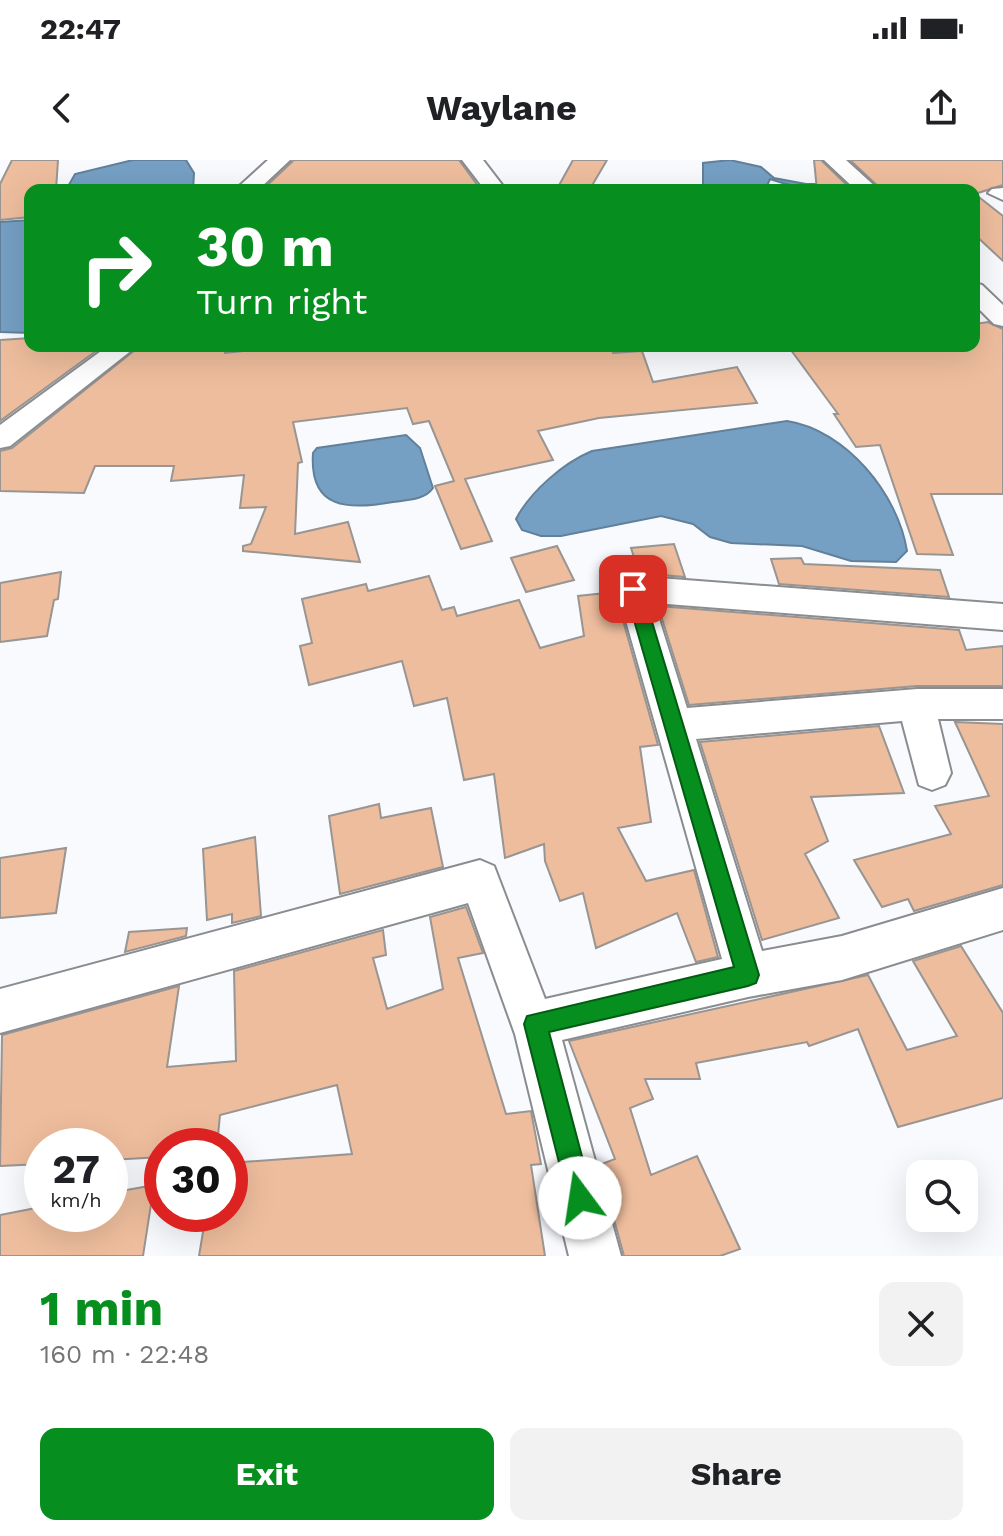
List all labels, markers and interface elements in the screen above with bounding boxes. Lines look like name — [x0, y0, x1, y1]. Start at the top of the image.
text: 22:47 — [40, 11, 121, 46]
icon: back — [40, 86, 84, 130]
icon: share — [919, 86, 963, 130]
text: Waylane — [426, 87, 577, 129]
text: 30 m — [196, 214, 334, 280]
icon: right — [64, 216, 168, 320]
text: Turn right — [196, 281, 367, 323]
pin — [599, 555, 667, 623]
icon: arrive — [611, 567, 655, 611]
speed limit sign: 30 — [144, 1128, 248, 1232]
text: 27 — [52, 1146, 100, 1193]
position arrow — [538, 1156, 622, 1240]
map controls — [906, 1160, 978, 1232]
button: search — [906, 1160, 978, 1232]
text: km/h — [50, 1188, 102, 1212]
text: 1 min — [40, 1280, 163, 1337]
button: close — [879, 1282, 963, 1366]
text: 160 m · 22:48 — [40, 1339, 209, 1369]
button: Exit — [40, 1428, 494, 1520]
button: Share — [510, 1428, 963, 1520]

